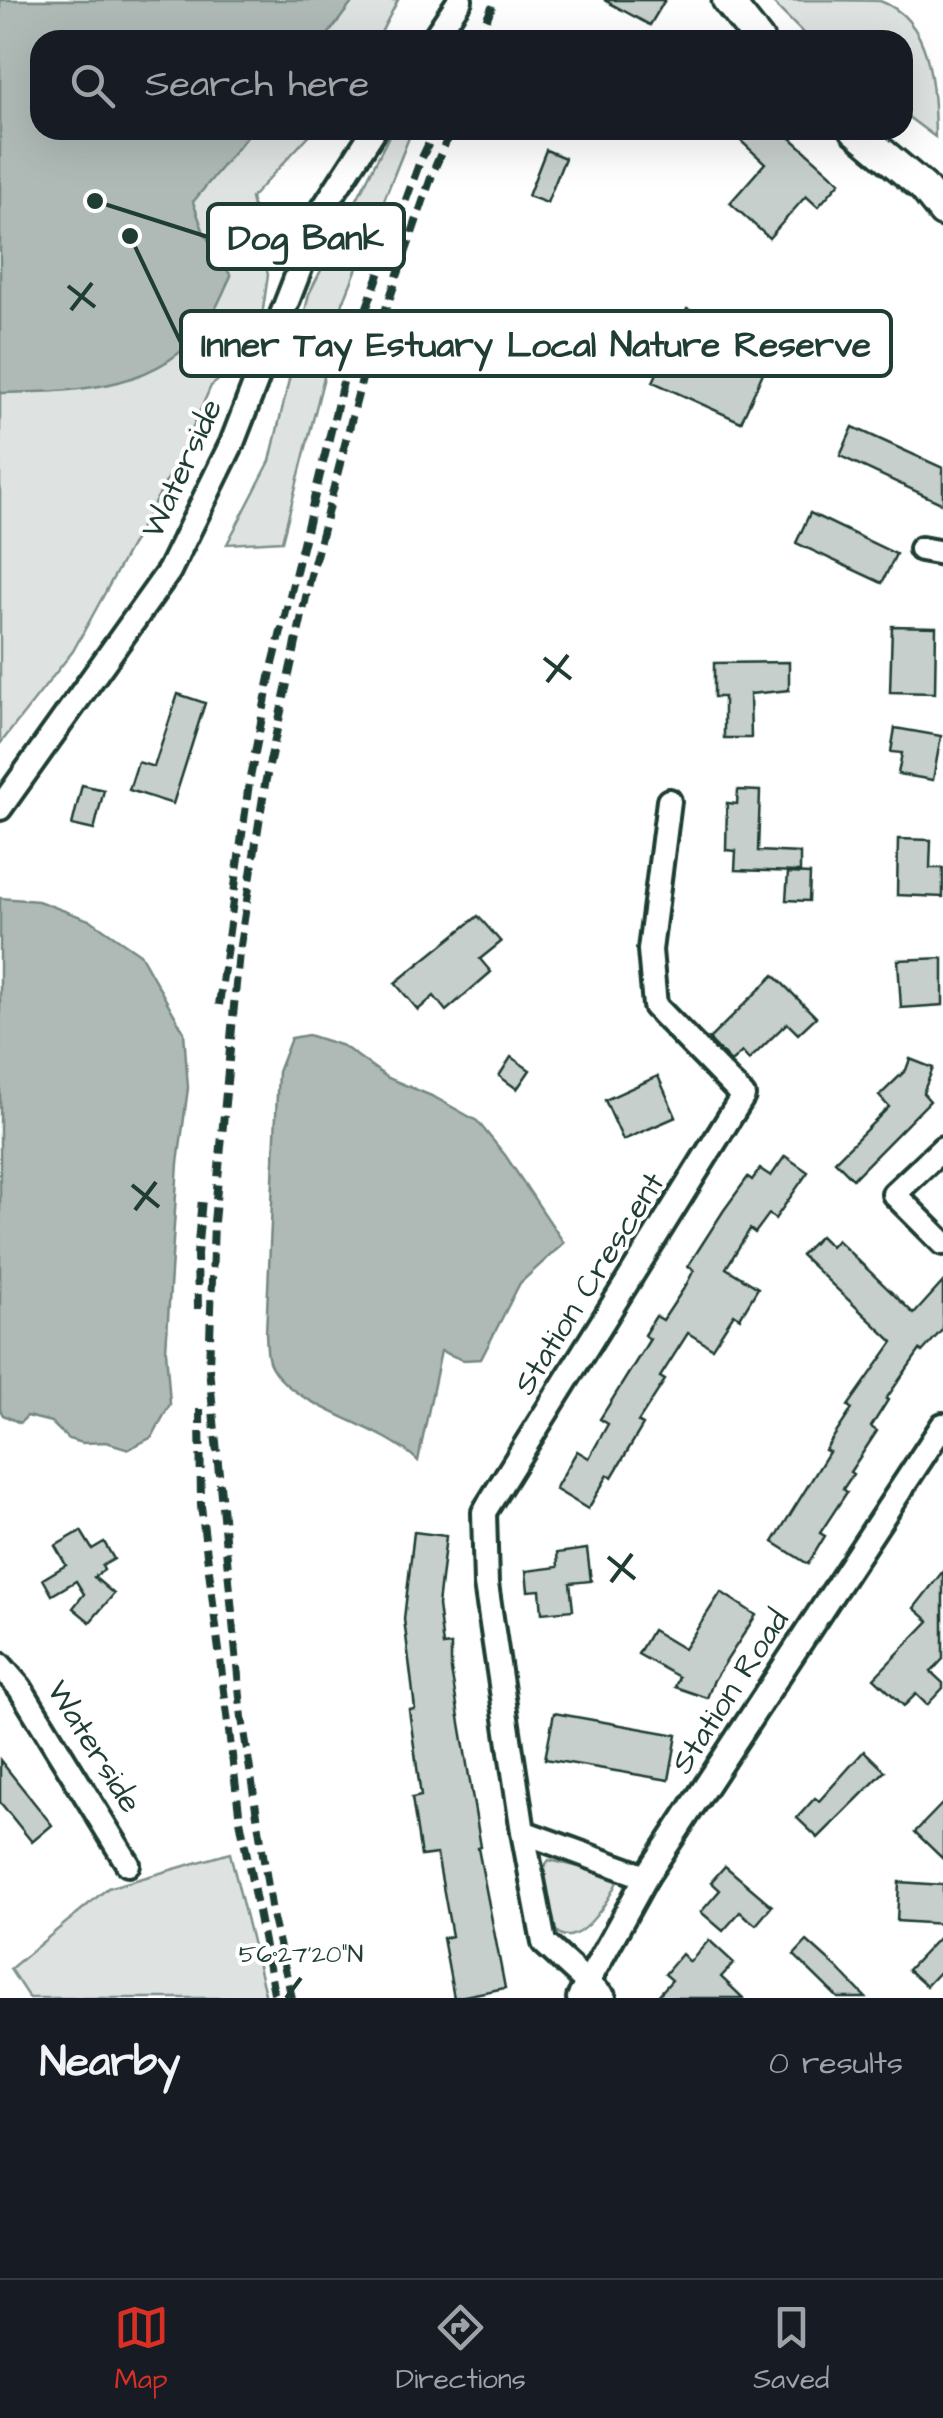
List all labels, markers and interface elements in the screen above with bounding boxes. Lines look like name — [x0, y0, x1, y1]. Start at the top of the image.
search box — [30, 30, 913, 140]
icon: search — [65, 58, 120, 113]
text: Search here — [145, 59, 369, 111]
callout: Dog Bank — [208, 204, 404, 269]
text: Dog Bank — [228, 214, 385, 265]
callout: Inner Tay Estuary Local Nature Reserve — [181, 311, 891, 376]
text: Inner Tay Estuary Local Nature Reserve — [201, 321, 871, 372]
street label: Waterside — [131, 392, 234, 546]
street label: Station Crescent — [503, 1164, 676, 1404]
street label: Station Road — [660, 1601, 800, 1783]
street label: Waterside — [35, 1672, 152, 1822]
text: 56°27'20"N — [239, 1937, 363, 1972]
text: Nearby — [40, 2034, 180, 2092]
text: 0 results — [769, 2041, 903, 2086]
tab: Map — [114, 2300, 169, 2399]
tab: Directions — [396, 2300, 526, 2399]
tab: Saved — [753, 2300, 829, 2399]

